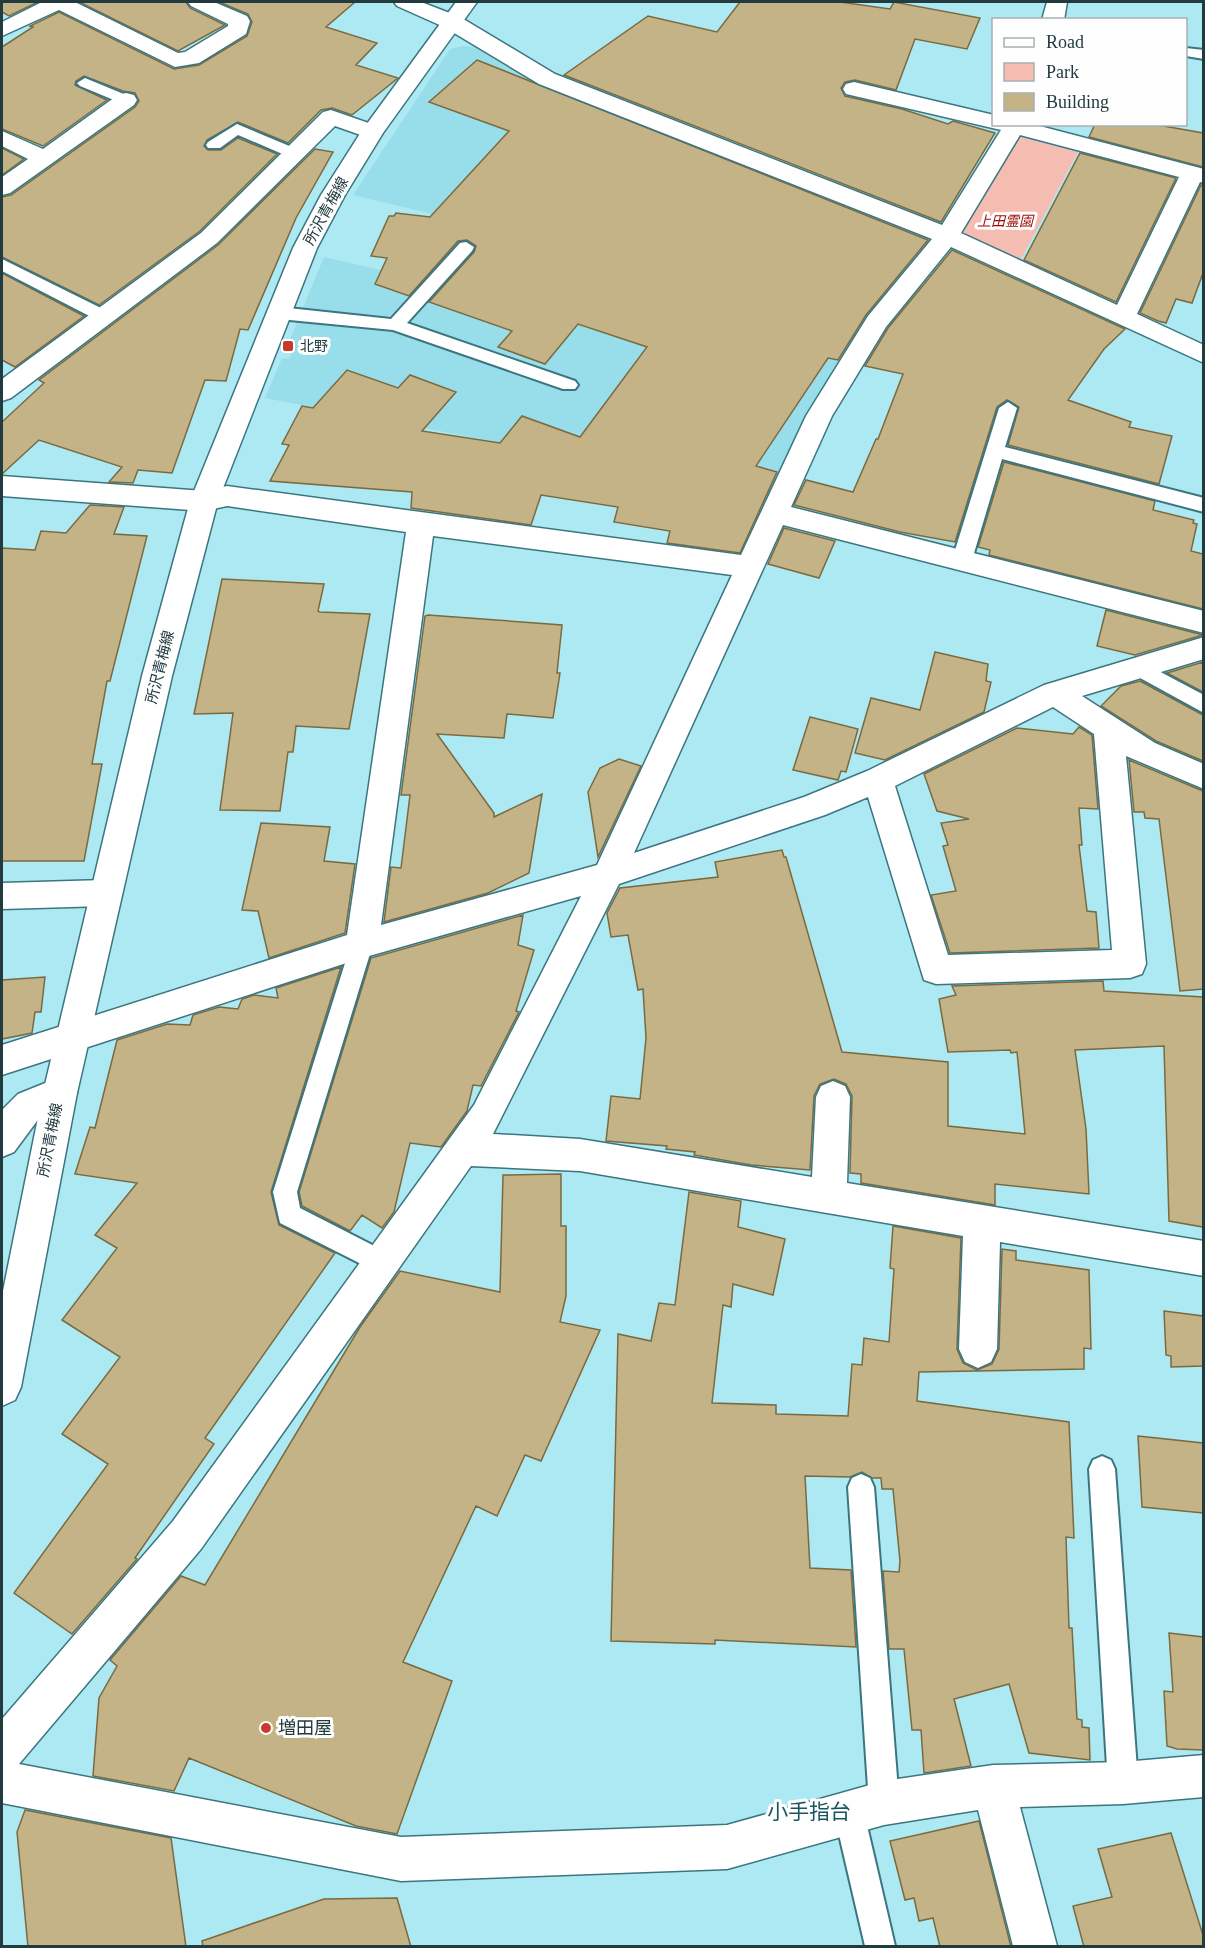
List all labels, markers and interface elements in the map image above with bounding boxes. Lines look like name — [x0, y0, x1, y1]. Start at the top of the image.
legend — [992, 18, 1187, 126]
text: Road — [1046, 32, 1084, 52]
text: Park — [1046, 62, 1079, 82]
text: Building — [1046, 92, 1109, 112]
street label: 所沢青梅線 — [300, 174, 351, 248]
park label: 上田霊園 — [977, 214, 1035, 229]
place label: 北野 — [300, 338, 328, 354]
marker: 北野 — [281, 339, 295, 353]
street label: 所沢青梅線 — [142, 628, 177, 705]
street label: 所沢青梅線 — [34, 1101, 65, 1178]
place label: 増田屋 — [278, 1718, 332, 1738]
marker: 増田屋 — [259, 1721, 273, 1735]
district label: 小手指台 — [767, 1800, 851, 1824]

